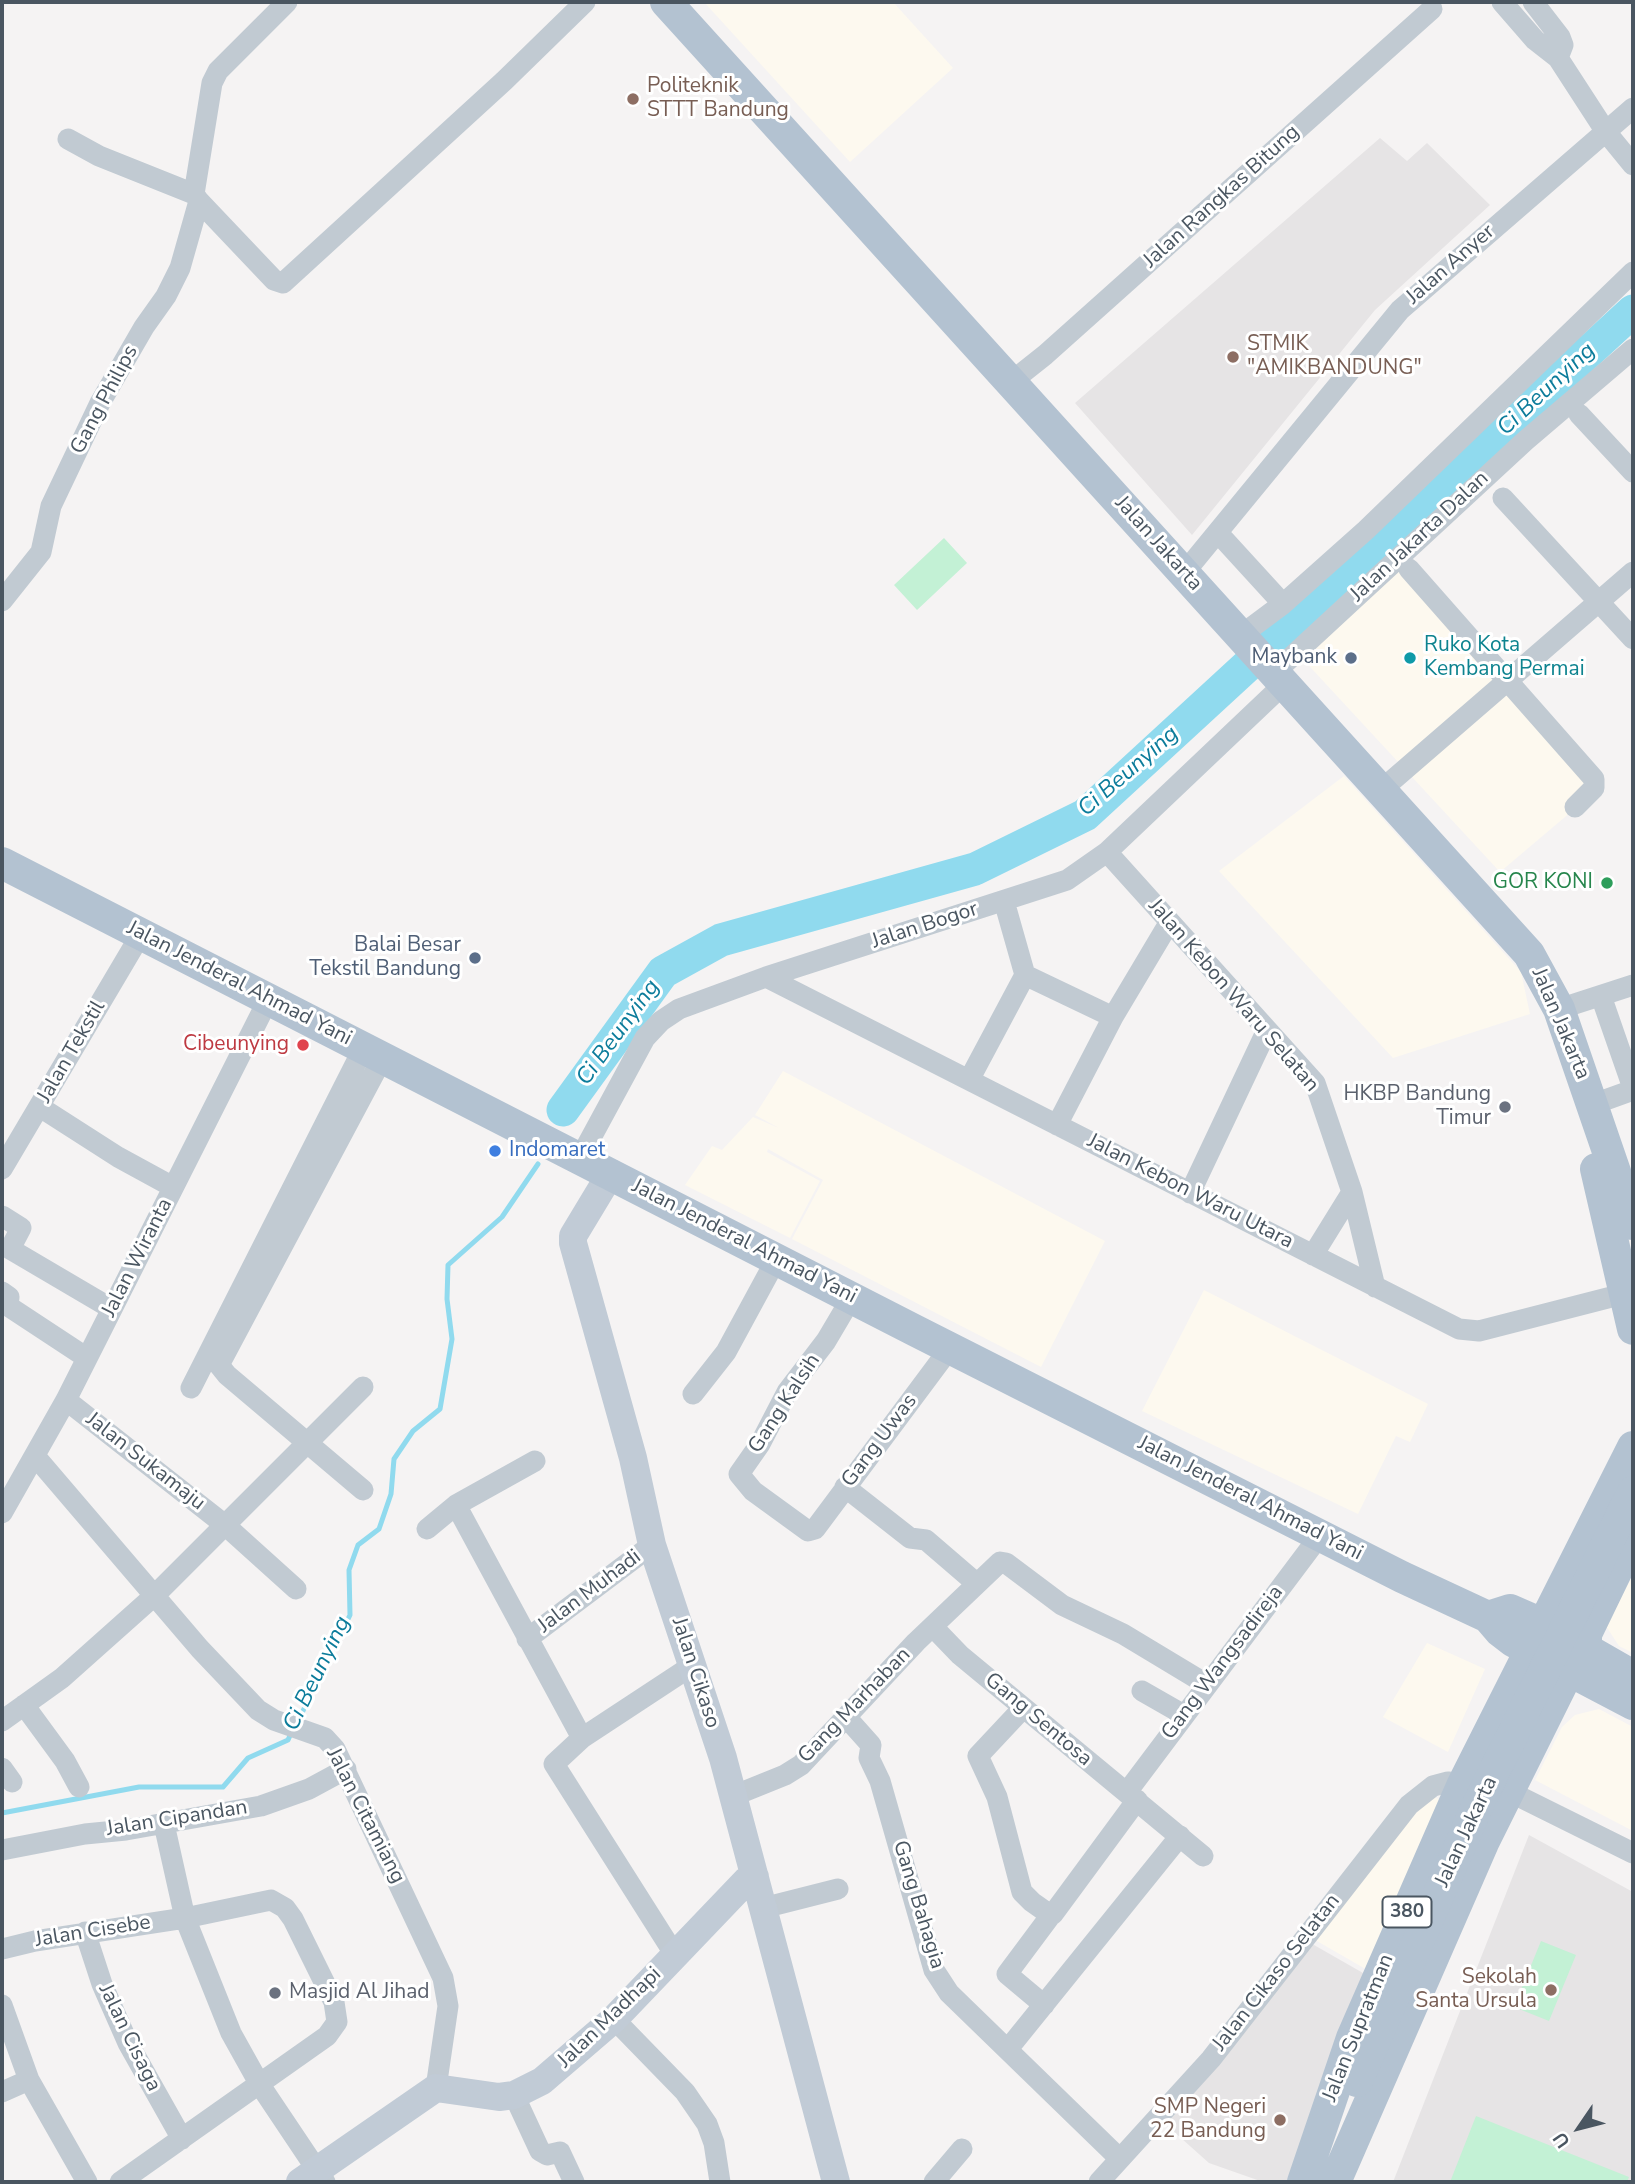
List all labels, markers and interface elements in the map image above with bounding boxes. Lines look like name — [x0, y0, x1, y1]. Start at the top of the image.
place label: Politeknik STTT Bandung — [647, 74, 789, 124]
marker: Politeknik STTT Bandung — [625, 91, 641, 107]
street label: Jalan Rangkas Bitung — [1139, 120, 1305, 274]
street label: Jalan Anyer — [1402, 220, 1500, 310]
place label: STMIK "AMIKBANDUNG" — [1247, 332, 1422, 382]
water label: Ci Beunying — [1492, 338, 1602, 442]
street label: Gang Philips — [66, 341, 144, 459]
marker: STMIK "AMIKBANDUNG" — [1225, 349, 1241, 365]
street label: Jalan Jakarta Dalan — [1346, 466, 1494, 608]
street label: Jalan Jakarta — [1109, 491, 1207, 597]
place label: Ruko Kota Kembang Permai — [1424, 633, 1585, 683]
place label: Maybank — [1251, 645, 1337, 671]
marker: Maybank — [1343, 650, 1359, 666]
marker: Ruko Kota Kembang Permai — [1402, 650, 1418, 666]
water label: Ci Beunying — [1073, 721, 1185, 823]
place label: GOR KONI — [1493, 870, 1593, 896]
marker: GOR KONI — [1599, 875, 1615, 891]
street label: Jalan Kebon Waru Selatan — [1142, 894, 1324, 1098]
street label: Jalan Bogor — [869, 897, 981, 955]
street label: Jalan Jenderal Ahmad Yani — [122, 916, 356, 1052]
place label: Balai Besar Tekstil Bandung — [309, 933, 461, 983]
marker: Balai Besar Tekstil Bandung — [467, 950, 483, 966]
street label: Jalan Jakarta — [1525, 964, 1595, 1084]
water label: Ci Beunying — [571, 975, 667, 1091]
street label: Jalan Tekstil — [33, 997, 111, 1107]
place label: Cibeunying — [183, 1032, 289, 1058]
marker: Cibeunying — [295, 1037, 311, 1053]
place label: HKBP Bandung Timur — [1343, 1082, 1491, 1132]
marker: HKBP Bandung Timur — [1497, 1099, 1513, 1115]
street label: Jalan Kebon Waru Utara — [1083, 1129, 1297, 1255]
place label: Indomaret — [509, 1138, 605, 1164]
marker: Indomaret — [487, 1143, 503, 1159]
street label: Jalan Jenderal Ahmad Yani — [627, 1174, 861, 1310]
street label: Jalan Wiranta — [97, 1195, 179, 1321]
street label: Gang Kalsih — [744, 1350, 826, 1458]
street label: Gang Uwas — [837, 1390, 923, 1492]
street label: Jalan Sukamaju — [80, 1408, 210, 1516]
street label: Jalan Jenderal Ahmad Yani — [1133, 1431, 1367, 1567]
street label: Jalan Muhadi — [533, 1545, 647, 1639]
street label: Gang Wangsadireja — [1157, 1581, 1289, 1745]
water label: Ci Beunying — [278, 1612, 358, 1736]
street label: Jalan Cikaso — [665, 1614, 725, 1732]
street label: Gang Marhaban — [794, 1643, 916, 1769]
street label: Gang Sentosa — [979, 1668, 1097, 1772]
street label: Jalan Citamiang — [320, 1744, 410, 1888]
street label: Jalan Jakarta — [1431, 1773, 1503, 1891]
street label: Jalan Cipandan — [105, 1795, 249, 1843]
street label: Gang Bahagia — [887, 1838, 949, 1972]
street label: Jalan Cikaso Selatan — [1208, 1890, 1346, 2056]
road number: 380 — [1382, 1896, 1432, 1928]
street label: Jalan Cisebe — [34, 1910, 152, 1954]
street label: Jalan Supratman — [1318, 1951, 1400, 2105]
street label: Jalan Madhapi — [553, 1962, 667, 2074]
place label: Sekolah Santa Ursula — [1415, 1965, 1537, 2015]
street label: Jalan Cisaga — [92, 1980, 166, 2096]
place label: Masjid Al Jihad — [289, 1980, 430, 2006]
marker: Sekolah Santa Ursula — [1543, 1982, 1559, 1998]
marker: Masjid Al Jihad — [267, 1985, 283, 2001]
north arrow — [1544, 2093, 1614, 2163]
place label: SMP Negeri 22 Bandung — [1150, 2095, 1266, 2145]
marker: SMP Negeri 22 Bandung — [1272, 2112, 1288, 2128]
text: U — [1547, 2127, 1576, 2153]

